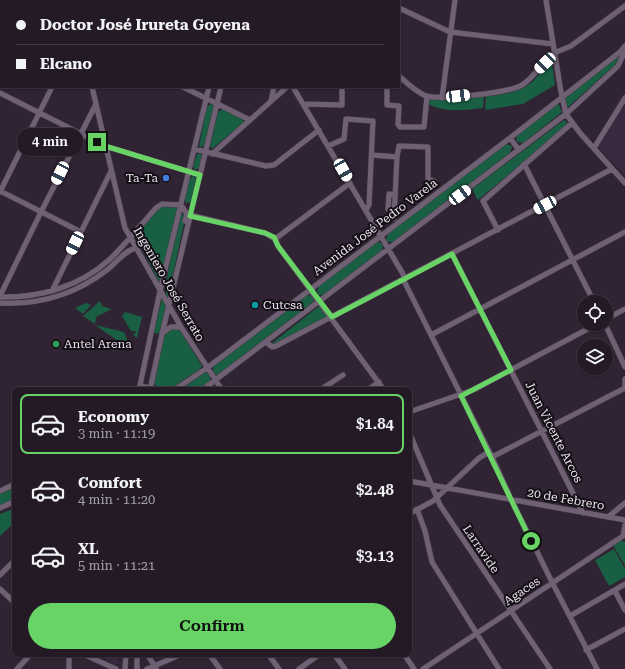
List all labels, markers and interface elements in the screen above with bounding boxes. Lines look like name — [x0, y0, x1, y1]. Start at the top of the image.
text: Doctor José Irureta Goyena — [40, 16, 250, 34]
car — [532, 50, 558, 76]
text: Elcano — [40, 55, 92, 73]
car — [445, 89, 471, 103]
callout: 4 min — [17, 128, 83, 156]
route end — [88, 133, 106, 151]
text: 4 min — [32, 134, 68, 149]
car — [332, 157, 354, 183]
car — [49, 160, 71, 186]
place label: Ta-Ta — [126, 171, 158, 185]
marker: Ta-Ta — [161, 173, 171, 183]
street label: Avenida José Pedro Varela — [310, 175, 440, 278]
car — [447, 183, 473, 207]
car — [532, 194, 558, 216]
street label: Ingeniero José Serrato — [130, 224, 208, 344]
car — [64, 230, 86, 256]
map controls — [577, 295, 613, 375]
button: locate — [577, 295, 613, 331]
place label: Cutcsa — [263, 298, 303, 312]
marker: Cutcsa — [250, 300, 260, 310]
place label: Antel Arena — [64, 337, 132, 351]
marker: Antel Arena — [51, 339, 61, 349]
button: layers — [577, 339, 613, 375]
street label: Juan Vicente Arcos — [522, 379, 586, 485]
icon: car — [30, 406, 66, 442]
text: Economy — [78, 408, 149, 426]
text: $1.84 — [356, 415, 394, 433]
text: 3 min · 11:19 — [78, 426, 155, 441]
icon: car — [30, 472, 66, 508]
text: Comfort — [78, 474, 142, 492]
text: $2.48 — [356, 481, 394, 499]
street label: 20 de Febrero — [526, 485, 606, 513]
text: 4 min · 11:20 — [78, 492, 155, 507]
street label: Larravide — [460, 522, 502, 576]
route start — [522, 532, 540, 550]
icon: car — [30, 538, 66, 574]
text: XL — [78, 540, 99, 558]
text: $3.13 — [356, 547, 394, 565]
text: 5 min · 11:21 — [78, 558, 155, 573]
street label: Agaces — [501, 574, 543, 608]
button: Confirm — [28, 603, 396, 649]

